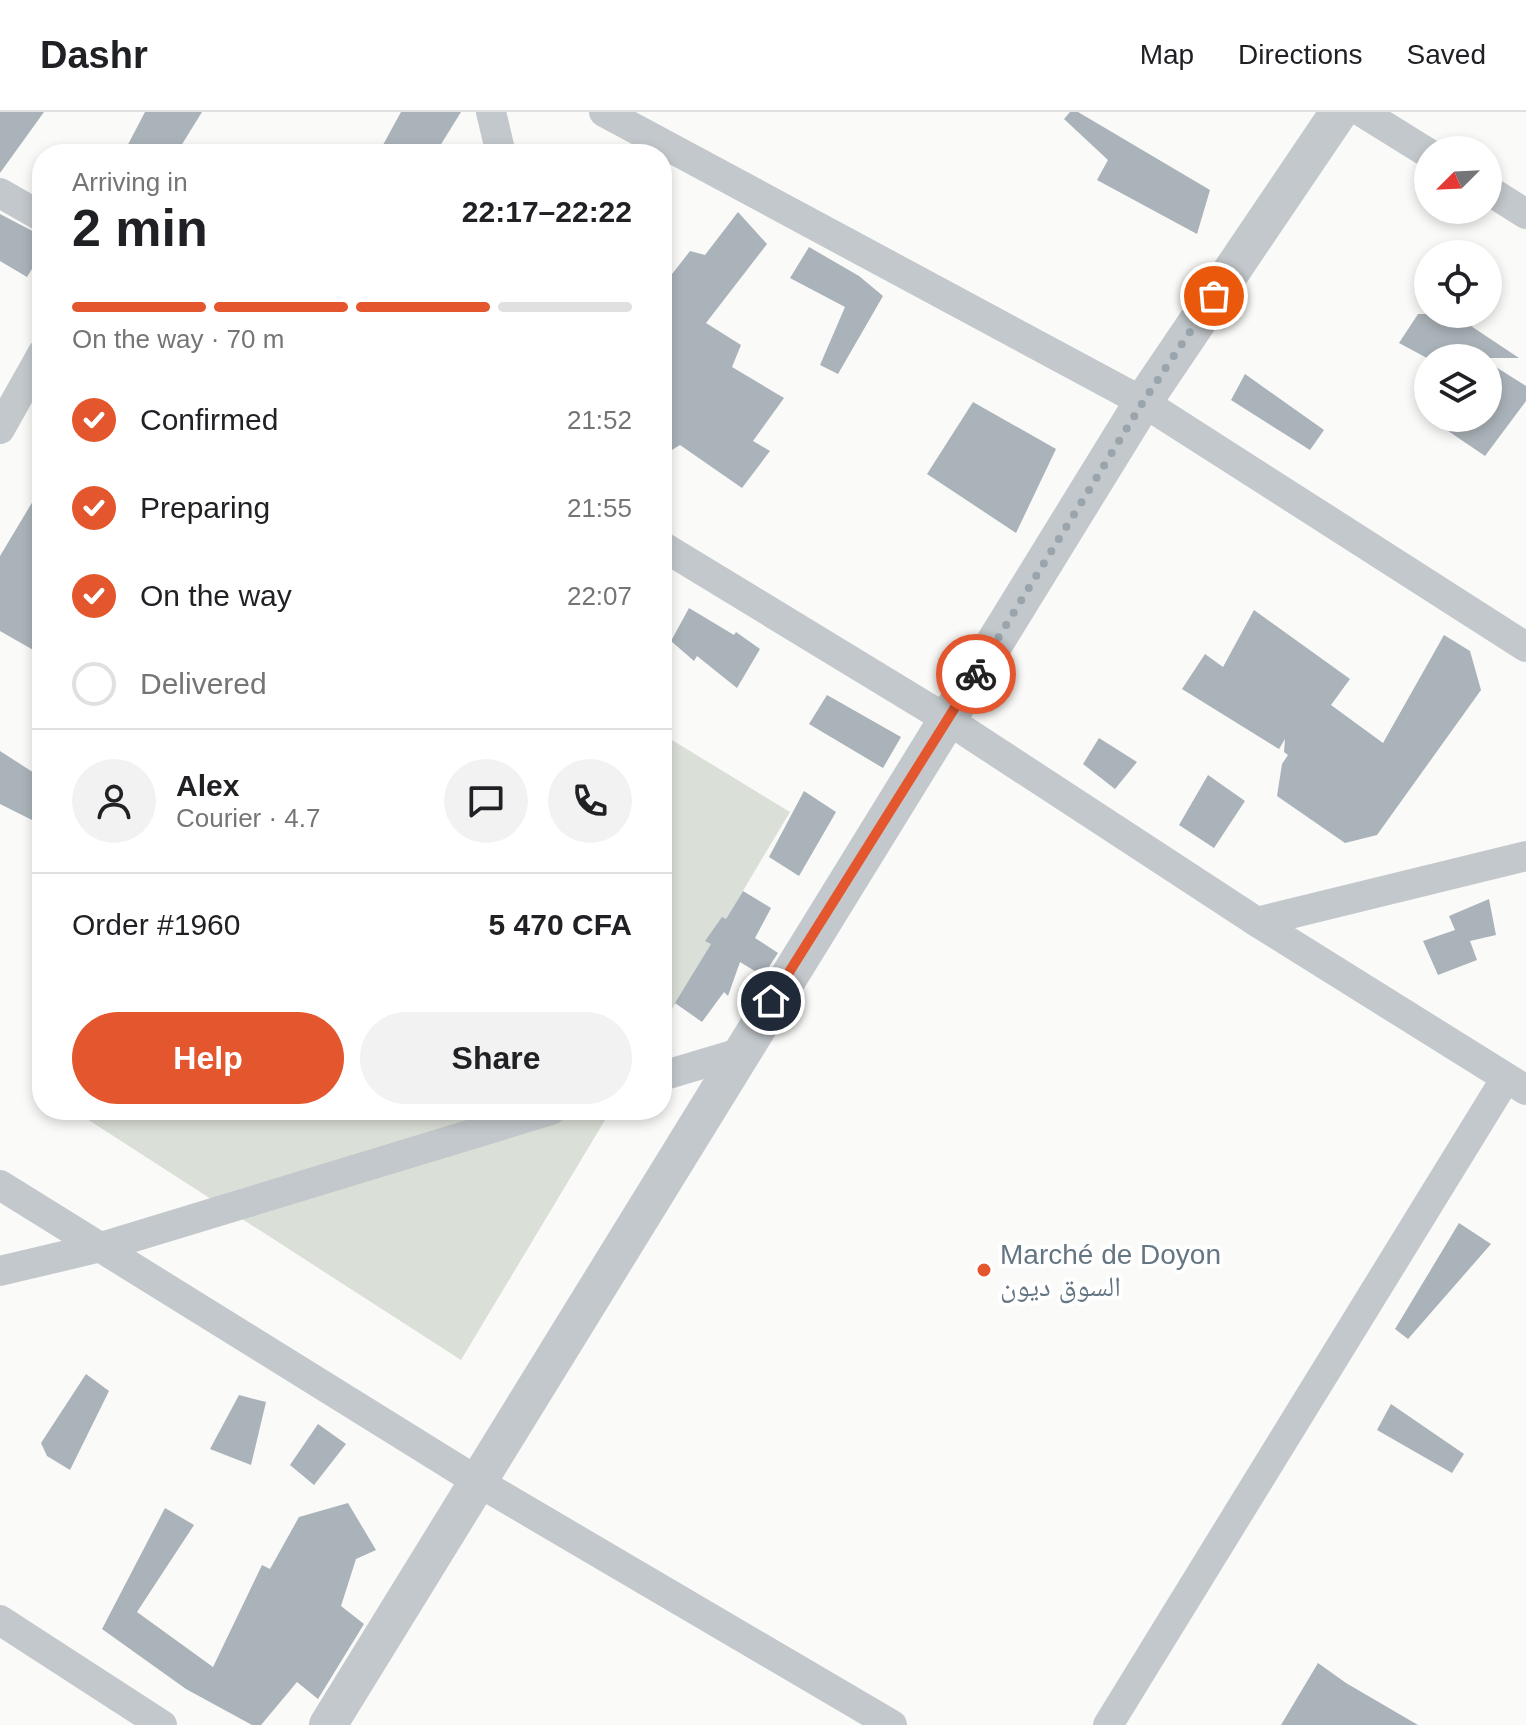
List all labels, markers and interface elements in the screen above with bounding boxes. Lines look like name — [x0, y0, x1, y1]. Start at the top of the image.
text: Dashr — [40, 34, 148, 76]
text: Map — [1140, 39, 1194, 70]
text: Directions — [1238, 39, 1363, 70]
text: Saved — [1407, 39, 1486, 70]
north arrow — [1414, 136, 1502, 224]
map controls — [1414, 136, 1502, 432]
text: Arriving in — [72, 167, 188, 197]
text: 22:17–22:22 — [462, 195, 632, 228]
text: 2 min — [72, 199, 208, 257]
button: locate — [1414, 240, 1502, 328]
pin — [1180, 262, 1248, 330]
icon: bag — [1192, 274, 1236, 318]
text: On the way · 70 m — [72, 324, 284, 354]
button: layers — [1414, 344, 1502, 432]
icon: check — [72, 398, 116, 442]
text: Confirmed — [140, 403, 278, 436]
text: 21:52 — [567, 405, 632, 435]
icon: check — [72, 486, 116, 530]
text: Preparing — [140, 491, 270, 524]
text: 21:55 — [567, 493, 632, 523]
icon: check — [72, 574, 116, 618]
text: On the way — [140, 579, 292, 612]
text: 22:07 — [567, 581, 632, 611]
courier — [936, 634, 1016, 714]
icon: bike — [954, 652, 998, 696]
text: Delivered — [140, 667, 267, 700]
button: person — [72, 759, 156, 843]
button: chat — [444, 759, 528, 843]
button: phone — [548, 759, 632, 843]
text: Alex — [176, 769, 239, 802]
text: Courier · 4.7 — [176, 803, 321, 833]
text: Order #1960 — [72, 908, 240, 941]
text: 5 470 CFA — [489, 908, 632, 941]
pin — [737, 967, 805, 1035]
icon: home — [749, 979, 793, 1023]
button: Help — [72, 1012, 344, 1104]
button: Share — [360, 1012, 632, 1104]
place label: Marché de Doyon السوق ديون — [1000, 1239, 1221, 1304]
marker: Marché de Doyon السوق ديون — [975, 1261, 993, 1279]

